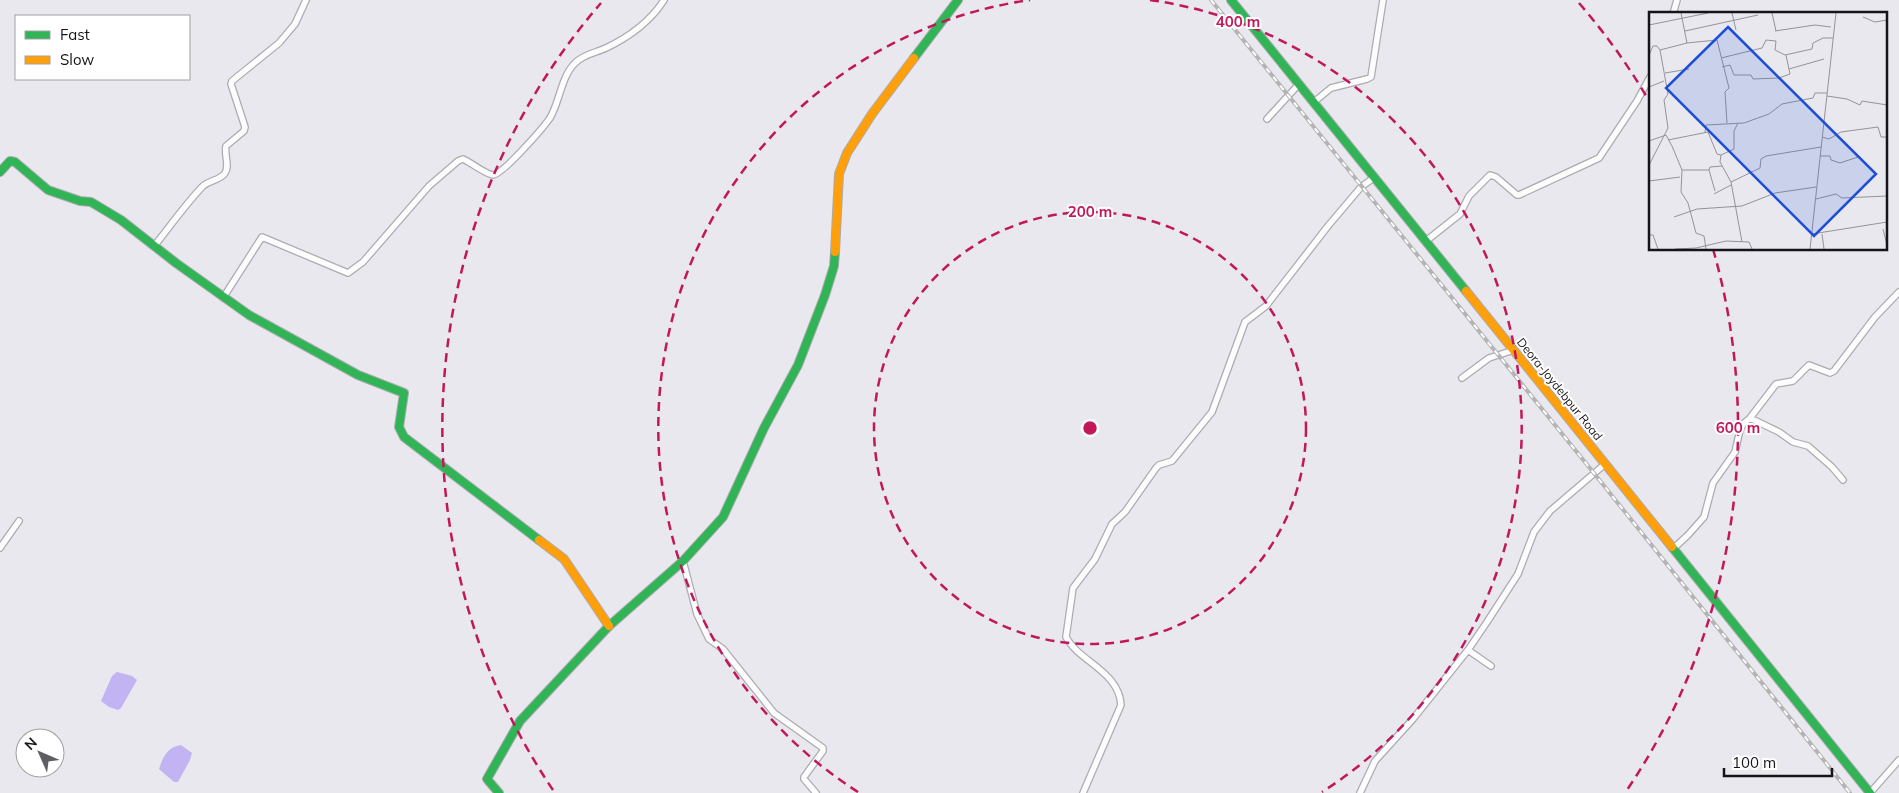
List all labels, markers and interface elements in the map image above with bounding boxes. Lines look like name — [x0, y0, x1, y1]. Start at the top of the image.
text: 400 m — [1216, 12, 1260, 31]
inset map — [1649, 12, 1886, 250]
legend — [15, 15, 190, 80]
text: Fast — [60, 25, 90, 44]
text: Slow — [60, 50, 94, 69]
text: 200 m — [1068, 202, 1112, 221]
street label: Deora-Joydebpur Road — [1514, 335, 1606, 443]
text: 600 m — [1716, 418, 1760, 437]
centre of rings — [1081, 419, 1099, 437]
north arrow — [15, 728, 65, 778]
text: N — [21, 734, 41, 754]
scale bar — [1724, 746, 1832, 778]
text: 100 m — [1732, 753, 1776, 772]

